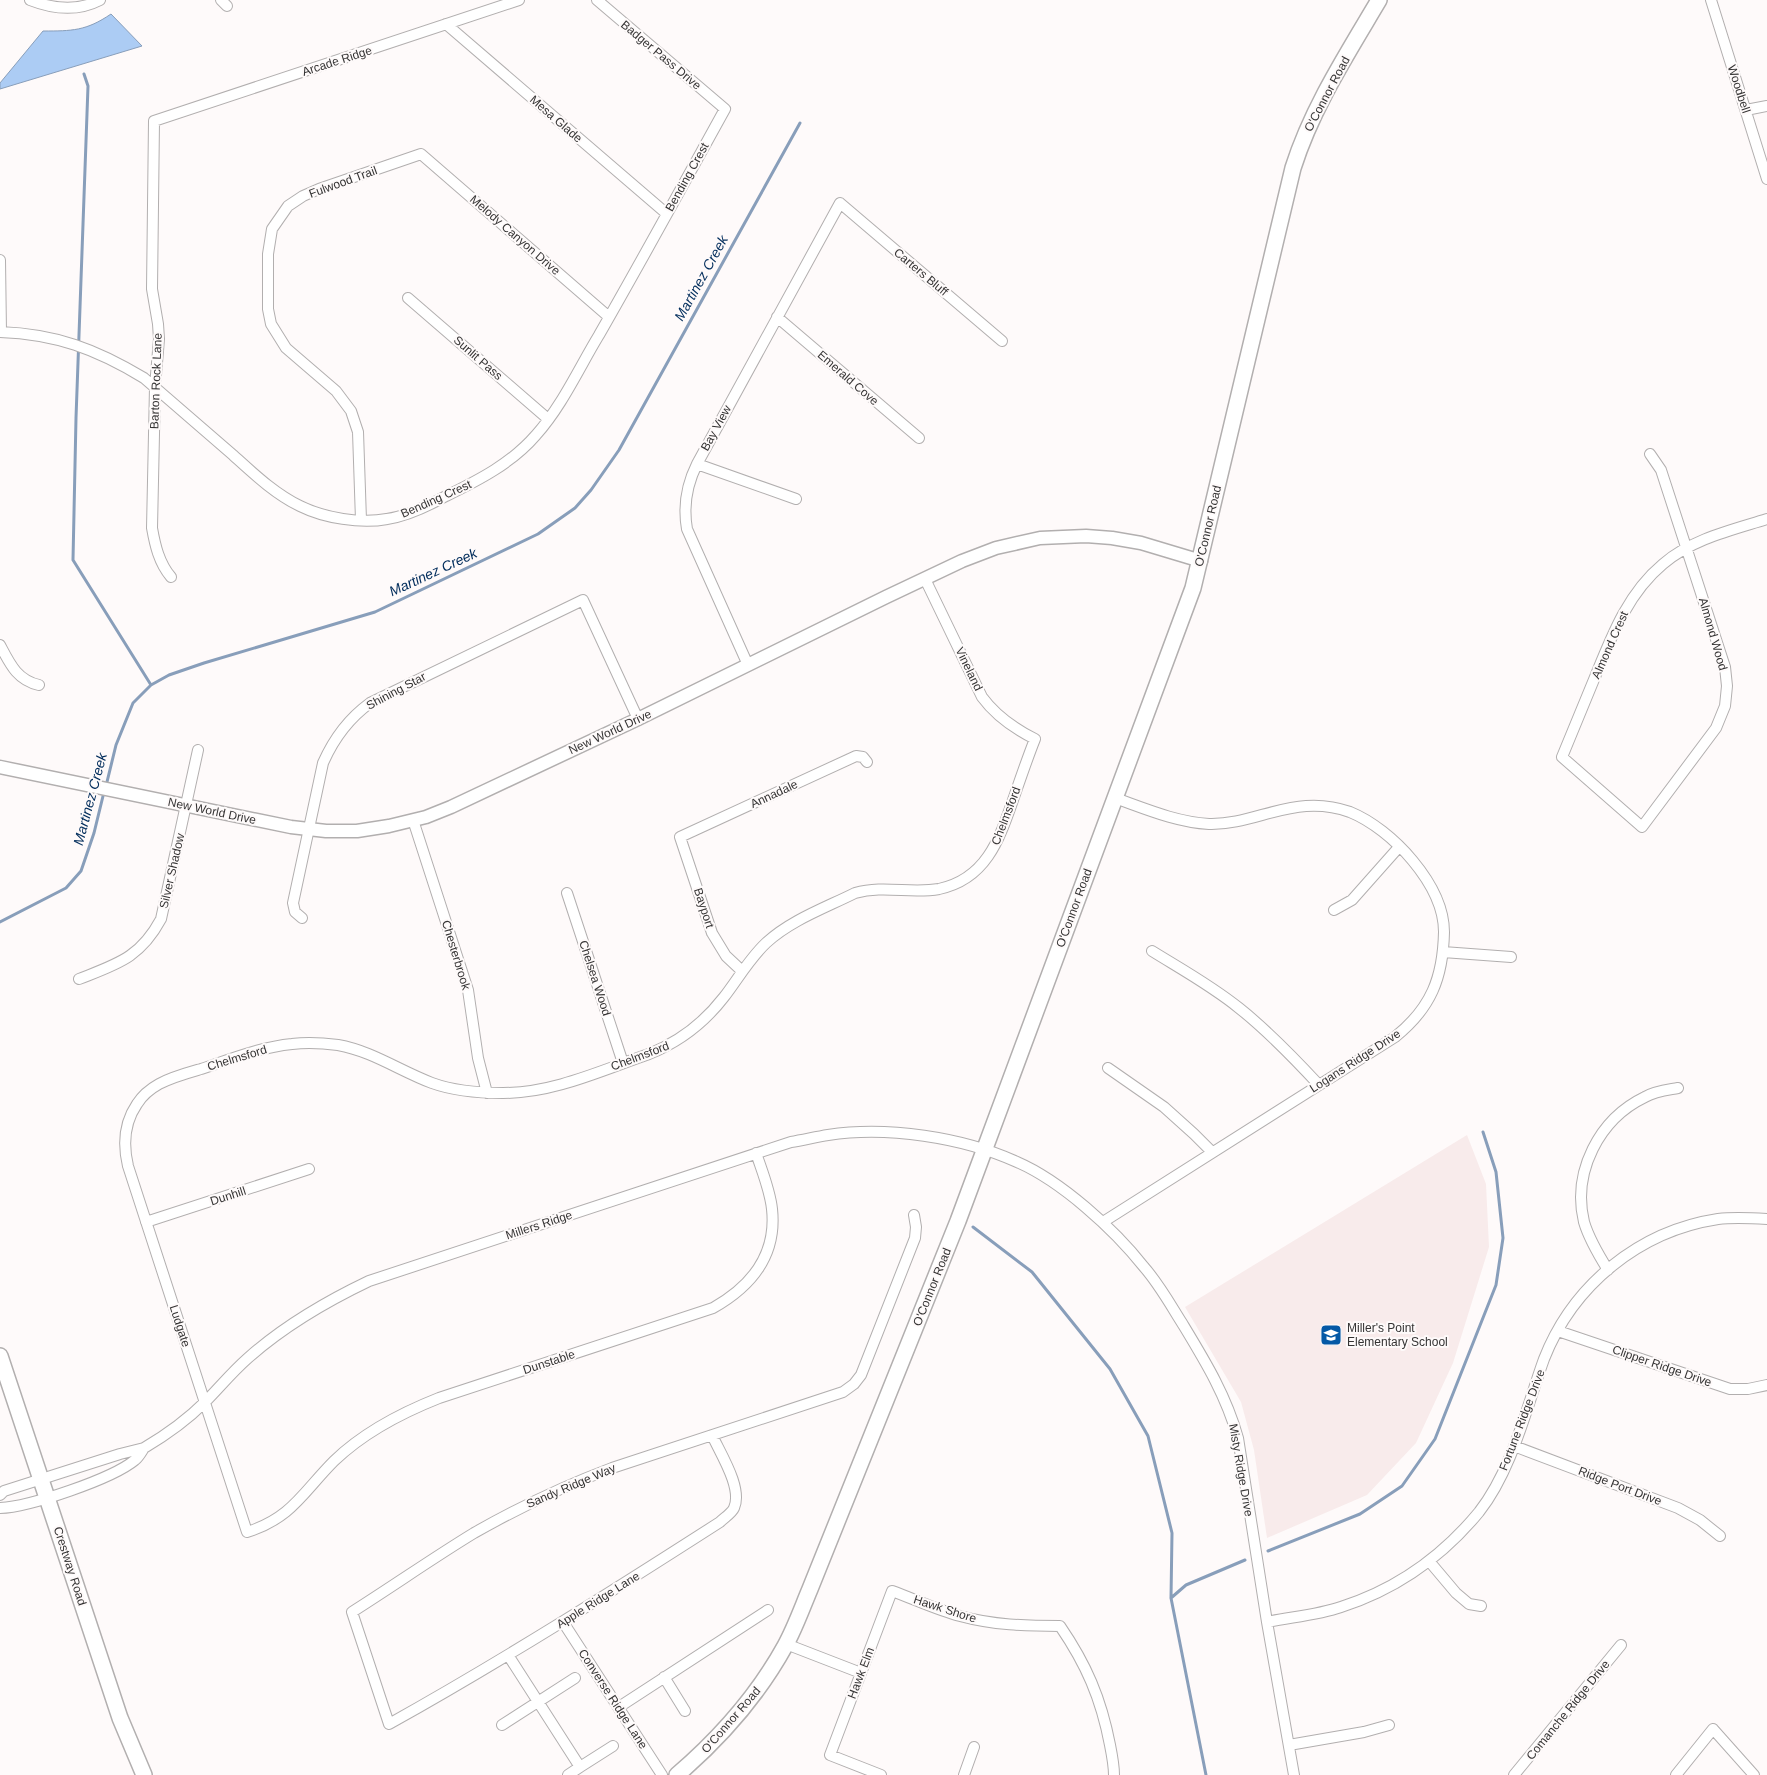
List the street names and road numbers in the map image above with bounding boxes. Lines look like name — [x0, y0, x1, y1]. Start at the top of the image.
street label: Badger Pass Drive — [618, 17, 704, 93]
street label: Arcade Ridge — [300, 43, 374, 79]
street label: O'Connor Road — [1301, 54, 1353, 134]
street label: Woodbell — [1725, 63, 1753, 115]
street label: Mesa Glade — [527, 92, 585, 146]
street label: Bending Crest — [662, 140, 712, 214]
street label: Fulwood Trail — [307, 163, 379, 201]
street label: Melody Canyon Drive — [467, 192, 563, 278]
street label: Carters Bluff — [891, 245, 951, 299]
street label: Barton Rock Lane — [147, 332, 165, 429]
street label: Sunlit Pass — [451, 333, 505, 383]
street label: Emerald Cove — [815, 348, 882, 408]
street label: Bay View — [698, 403, 734, 453]
street label: Bending Crest — [398, 477, 474, 521]
street label: O'Connor Road — [1192, 484, 1224, 568]
street label: Almond Wood — [1696, 596, 1730, 672]
street label: Almond Crest — [1589, 608, 1631, 681]
street label: Vineland — [953, 645, 985, 693]
street label: Shining Star — [364, 669, 428, 713]
street label: New World Drive — [566, 707, 654, 757]
street label: Annadale — [748, 777, 800, 811]
street label: Chelmsford — [988, 785, 1024, 847]
street label: New World Drive — [167, 795, 258, 827]
street label: Silver Shadow — [157, 832, 188, 910]
street label: O'Connor Road — [1053, 867, 1095, 949]
street label: Bayport — [691, 886, 717, 930]
street label: Chesterbrook — [439, 919, 474, 992]
street label: Chelsea Wood — [576, 939, 614, 1017]
street label: Logans Ridge Drive — [1307, 1026, 1403, 1096]
street label: Chelmsford — [609, 1038, 671, 1074]
street label: Chelmsford — [206, 1042, 268, 1074]
street label: Dunhill — [208, 1184, 248, 1208]
street label: Millers Ridge — [504, 1208, 574, 1242]
street label: O'Connor Road — [910, 1246, 954, 1328]
street label: Ludgate — [167, 1303, 193, 1349]
street label: Clipper Ridge Drive — [1611, 1342, 1714, 1390]
street label: Dunstable — [521, 1347, 577, 1377]
street label: Fortune Ridge Drive — [1496, 1367, 1548, 1473]
street label: Misty Ridge Drive — [1226, 1422, 1256, 1518]
street label: Sandy Ridge Way — [524, 1461, 618, 1511]
street label: Ridge Port Drive — [1576, 1464, 1664, 1508]
street label: Crestway Road — [51, 1525, 89, 1607]
street label: Apple Ridge Lane — [554, 1569, 642, 1631]
street label: Hawk Shore — [912, 1592, 979, 1626]
street label: Hawk Elm — [845, 1645, 877, 1701]
street label: Converse Ridge Lane — [576, 1647, 651, 1752]
street label: Comanche Ridge Drive — [1524, 1657, 1613, 1763]
street label: O'Connor Road — [698, 1684, 764, 1756]

